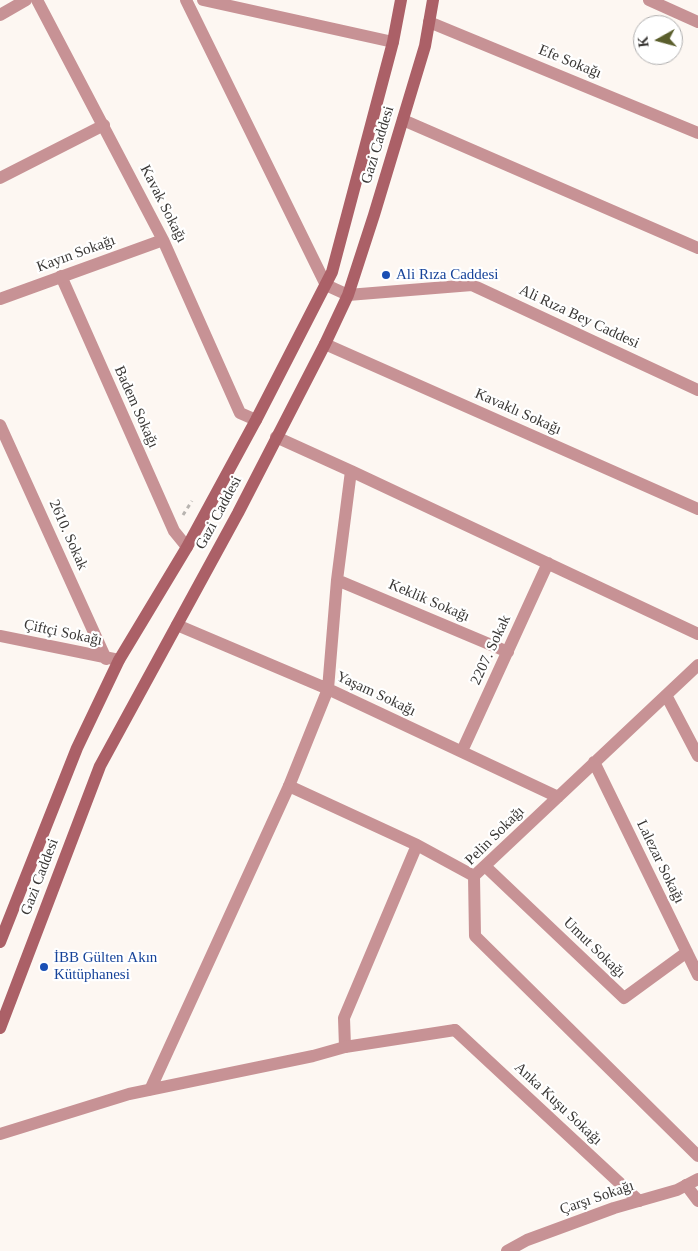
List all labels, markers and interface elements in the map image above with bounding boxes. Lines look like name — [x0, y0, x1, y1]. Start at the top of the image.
north arrow — [633, 15, 683, 65]
text: K — [636, 35, 652, 48]
street label: Efe Sokağı — [536, 41, 604, 83]
street label: Gazi Caddesi — [358, 104, 398, 186]
street label: Kavak Sokağı — [136, 162, 190, 246]
street label: Kayın Sokağı — [34, 232, 118, 276]
place label: Ali Rıza Caddesi — [396, 266, 498, 284]
marker: Ali Rıza Caddesi — [380, 269, 392, 281]
street label: Ali Rıza Bey Caddesi — [516, 281, 642, 353]
street label: Badem Sokağı — [110, 363, 162, 451]
street label: Kavaklı Sokağı — [472, 385, 564, 439]
street label: Gazi Caddesi — [192, 473, 246, 553]
street label: 2610. Sokak — [45, 497, 91, 573]
street label: Keklik Sokağı — [386, 576, 472, 626]
street label: 2207. Sokak — [467, 612, 515, 688]
street label: Çiftçi Sokağı — [22, 616, 104, 650]
street label: Yaşam Sokağı — [333, 668, 419, 720]
street label: Pelin Sokağı — [462, 803, 528, 869]
street label: Lalezar Sokağı — [632, 817, 688, 907]
street label: Gazi Caddesi — [17, 836, 63, 918]
street label: Umut Sokağı — [559, 914, 629, 982]
place label: İBB Gülten Akın Kütüphanesi — [54, 949, 157, 984]
marker: İBB Gülten Akın Kütüphanesi — [38, 961, 50, 973]
street label: Anka Kuşu Sokağı — [510, 1059, 606, 1149]
street label: Çarşı Sokağı — [558, 1177, 636, 1219]

